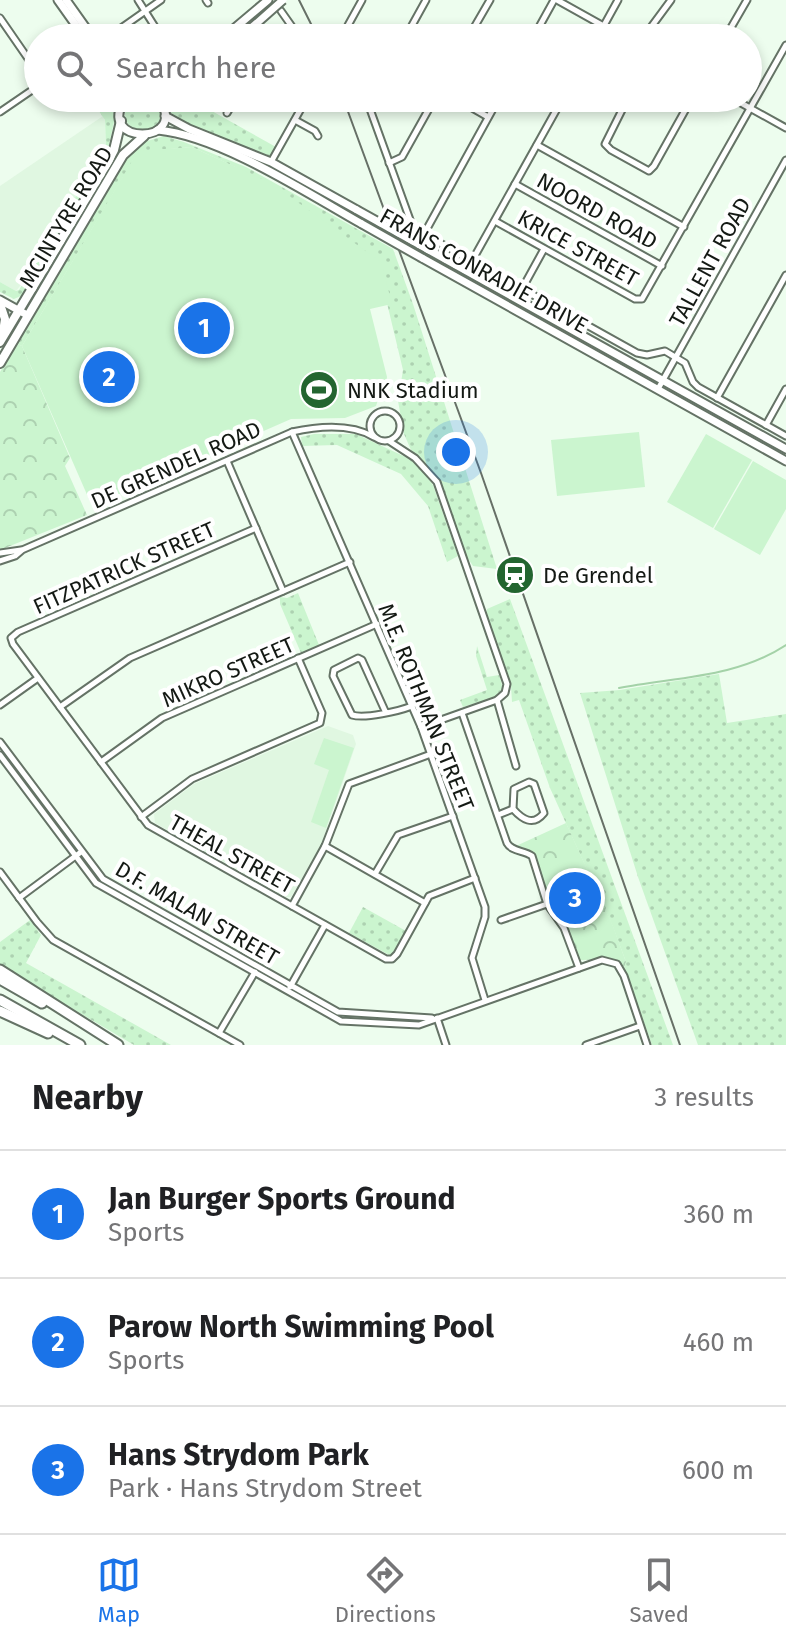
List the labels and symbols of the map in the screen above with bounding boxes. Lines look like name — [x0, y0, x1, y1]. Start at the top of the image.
street label: MCINTYRE ROAD — [13, 141, 119, 293]
street label: NOORD ROAD — [532, 167, 662, 255]
street label: TALLENT ROAD — [663, 193, 757, 331]
street label: FRANS CONRADIE DRIVE — [375, 203, 593, 339]
street label: KRICE STREET — [513, 204, 644, 293]
pin: 1 — [178, 298, 230, 358]
pin: 2 — [83, 347, 135, 407]
sports icon: NNK Stadium — [298, 369, 340, 411]
place label: NNK Stadium — [347, 377, 479, 404]
street label: DE GRENDEL ROAD — [87, 415, 265, 515]
your location — [436, 432, 476, 472]
street label: FITZPATRICK STREET — [29, 516, 220, 620]
station icon: De Grendel — [494, 554, 536, 596]
place label: De Grendel — [543, 562, 653, 589]
street label: M.E. ROTHMAN STREET — [372, 600, 480, 815]
street label: MIKRO STREET — [158, 631, 299, 713]
street label: THEAL STREET — [165, 809, 300, 900]
street label: D.F. MALAN STREET — [110, 855, 284, 971]
pin: 3 — [549, 868, 601, 928]

